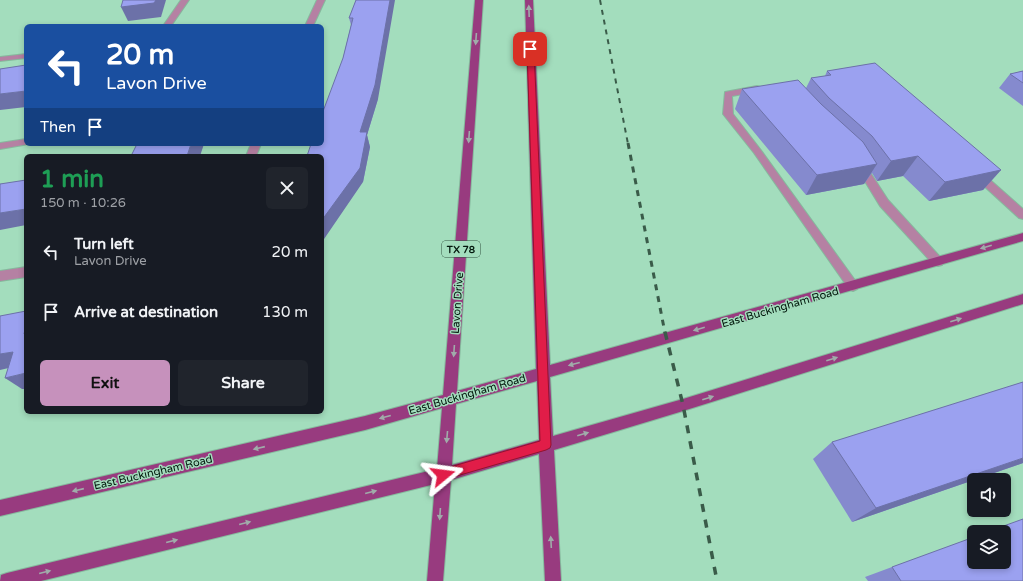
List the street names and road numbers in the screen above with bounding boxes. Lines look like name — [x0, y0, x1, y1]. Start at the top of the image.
road number: TX 78 — [442, 241, 480, 257]
street label: Lavon Drive — [449, 272, 466, 334]
street label: East Buckingham Road — [720, 284, 840, 330]
street label: East Buckingham Road — [407, 371, 527, 417]
street label: East Buckingham Road — [93, 452, 214, 492]

